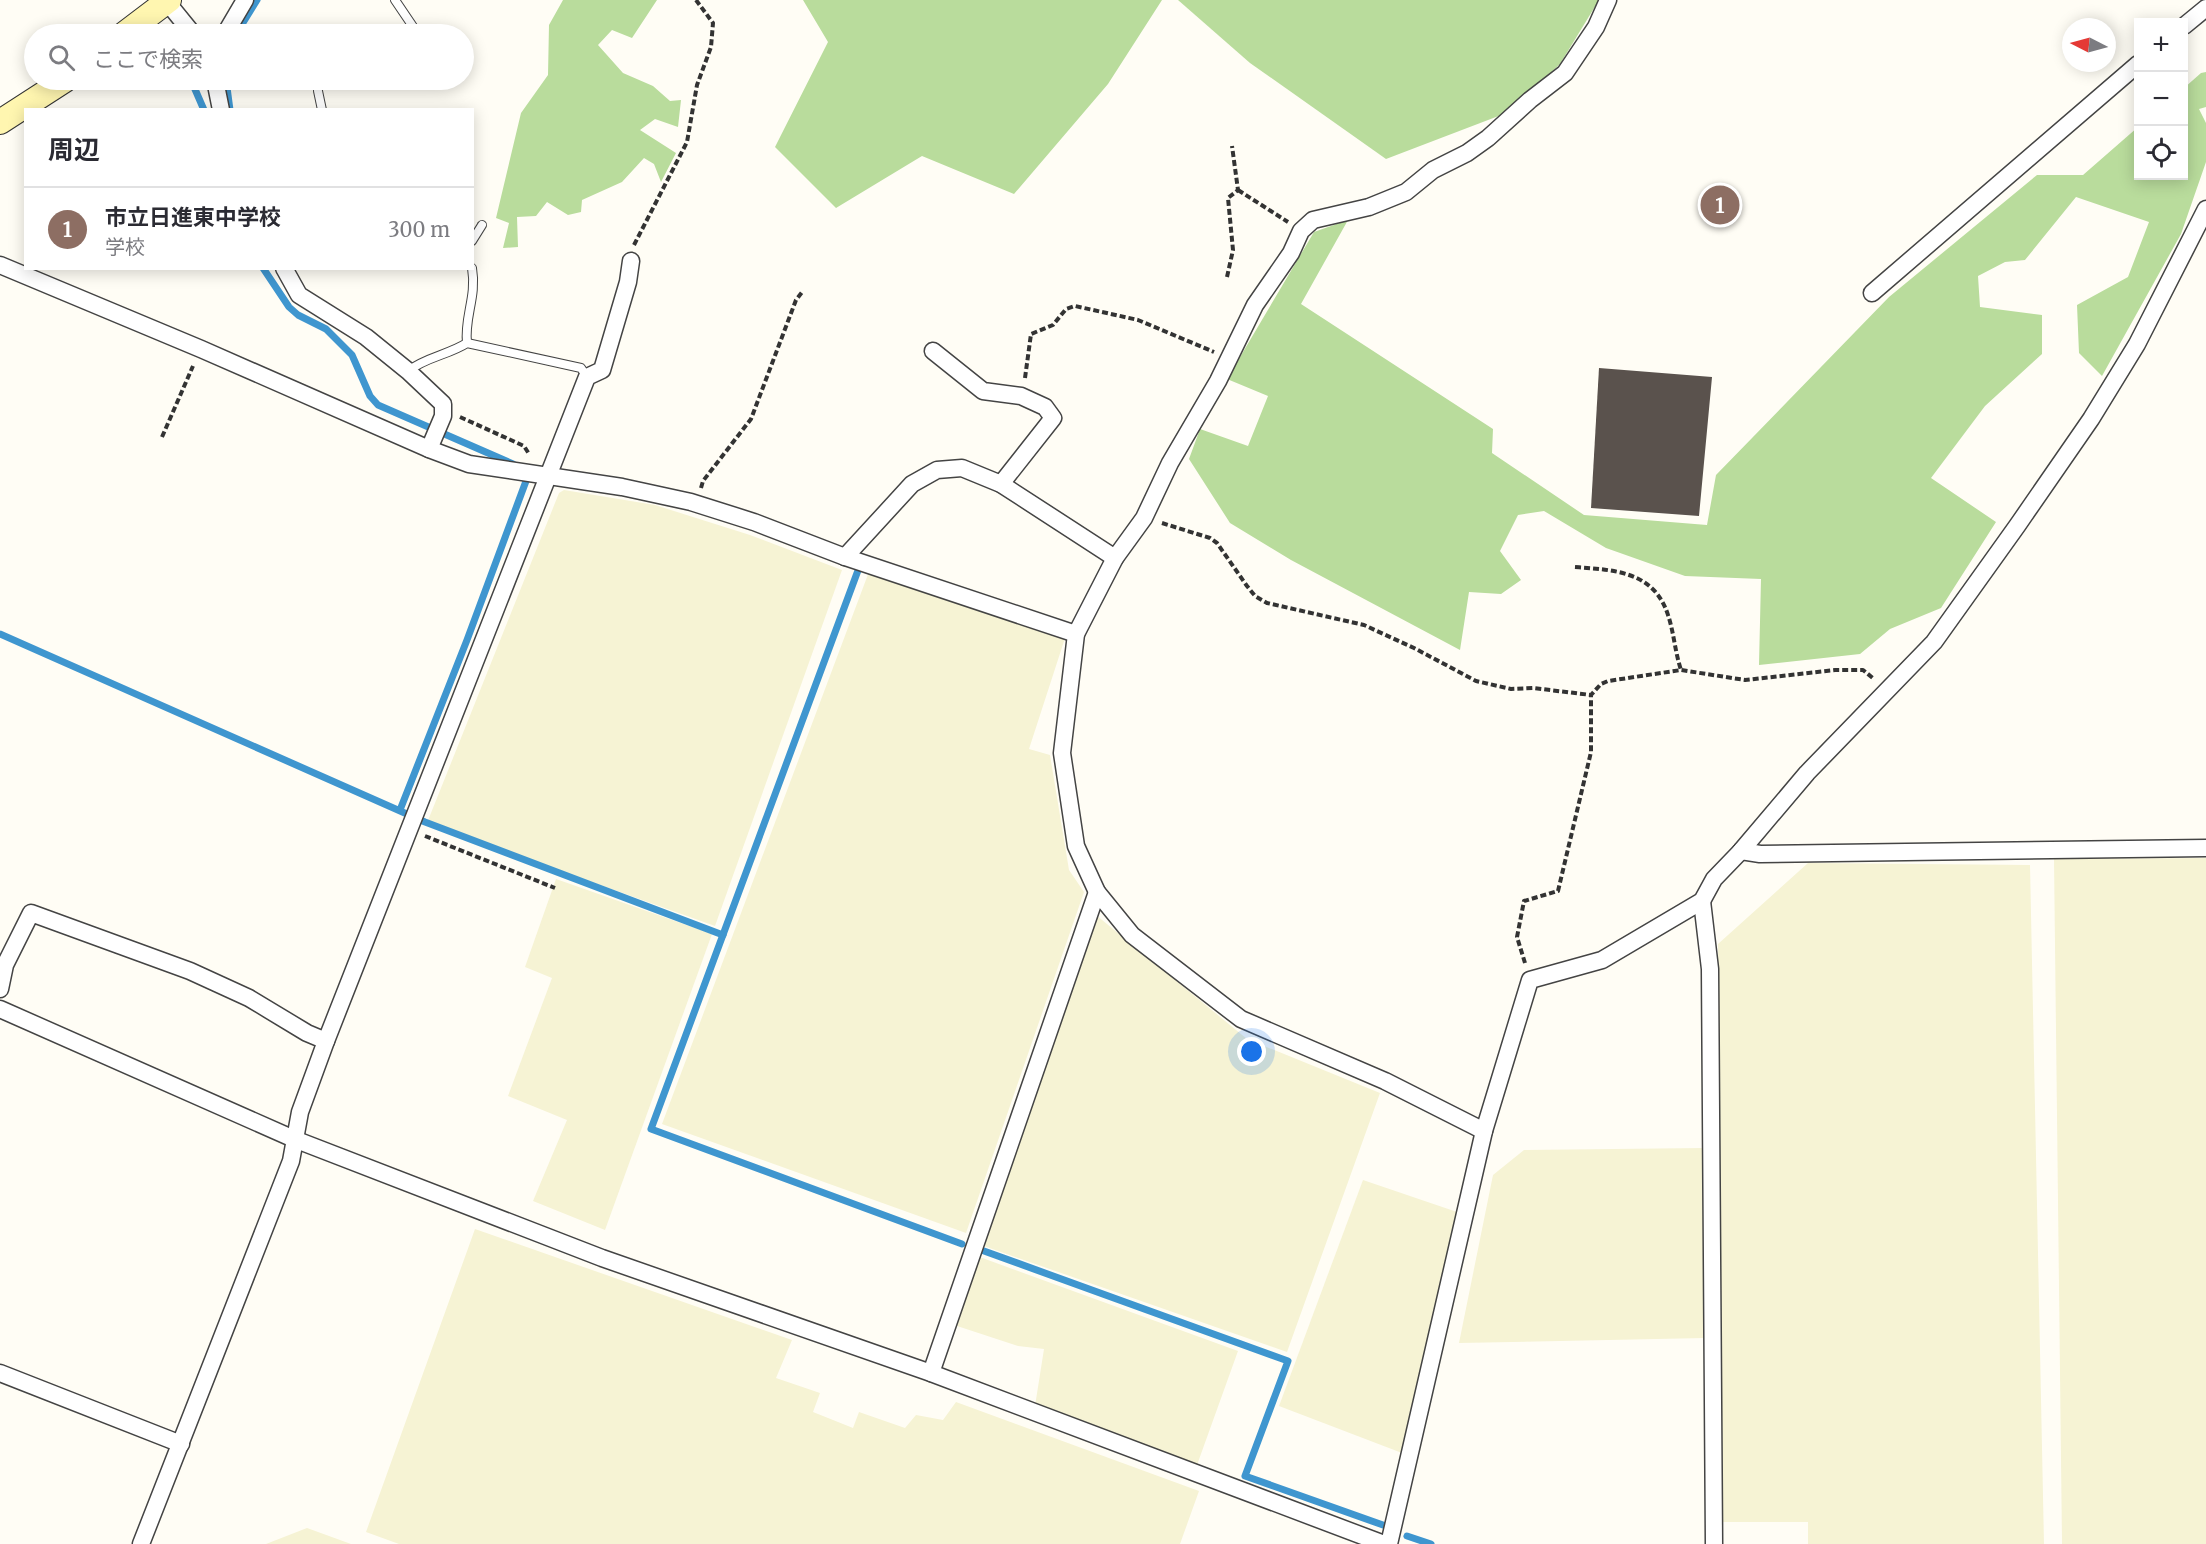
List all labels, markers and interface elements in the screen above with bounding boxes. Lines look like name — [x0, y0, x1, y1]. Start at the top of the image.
north arrow — [2062, 18, 2116, 72]
map controls — [2134, 18, 2188, 180]
button: + — [2134, 18, 2188, 72]
search box — [24, 24, 474, 90]
icon: search — [45, 41, 78, 74]
text: ここで検索 — [93, 45, 203, 73]
button: − — [2134, 72, 2188, 126]
button: locate — [2134, 126, 2188, 180]
text: 周辺 — [48, 133, 100, 166]
pin: 1 — [1700, 182, 1740, 228]
text: 市立日進東中学校 — [105, 203, 281, 231]
text: 1 — [63, 217, 72, 242]
text: 300 m — [388, 217, 450, 242]
text: 学校 — [105, 234, 145, 259]
your location — [1237, 1037, 1266, 1066]

